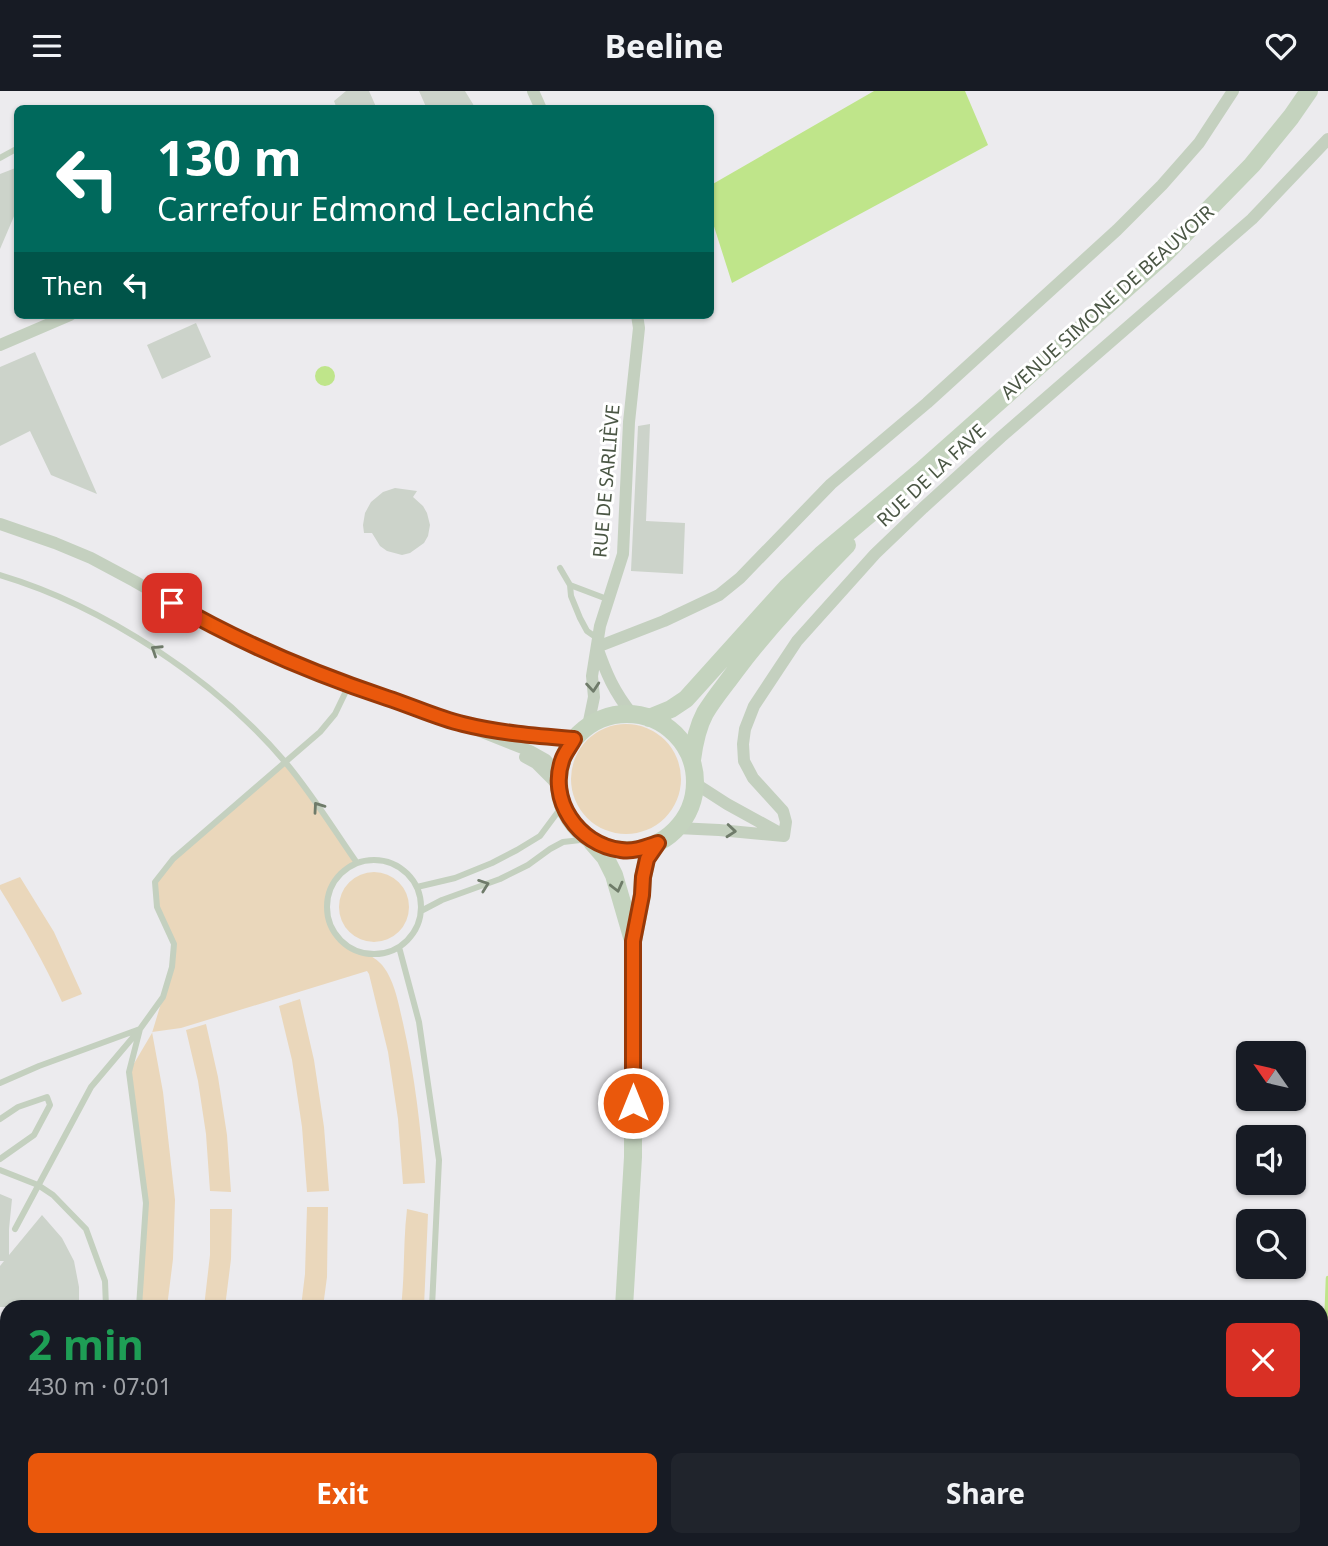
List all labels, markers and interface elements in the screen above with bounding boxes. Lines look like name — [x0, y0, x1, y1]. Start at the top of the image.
text: Beeline — [605, 24, 723, 67]
icon: menu — [28, 27, 66, 65]
icon: heart — [1262, 27, 1300, 65]
text: 130 m — [157, 124, 302, 190]
icon: left — [42, 133, 133, 224]
text: Carrefour Edmond Leclanché — [157, 187, 595, 230]
street label: AVENUE SIMONE DE BEAUVOIR — [995, 199, 1219, 405]
icon: left — [117, 266, 155, 304]
text: Then — [42, 267, 103, 303]
street label: RUE DE SARLIÈVE — [586, 403, 626, 559]
street label: RUE DE LA FAVE — [871, 418, 991, 532]
pin — [142, 573, 202, 633]
icon: arrive — [153, 584, 191, 622]
one-way arrow — [150, 645, 163, 658]
one-way arrow — [585, 681, 600, 692]
one-way arrow — [314, 802, 326, 815]
one-way arrow — [726, 823, 737, 838]
one-way arrow — [477, 879, 489, 893]
one-way arrow — [609, 881, 623, 893]
north arrow — [1236, 1041, 1306, 1111]
map controls — [1236, 1041, 1306, 1279]
position arrow — [596, 1066, 670, 1140]
button: sound — [1236, 1125, 1306, 1195]
button: search — [1236, 1209, 1306, 1279]
text: 2 min — [28, 1315, 144, 1372]
button: close — [1226, 1323, 1300, 1397]
text: 430 m · 07:01 — [28, 1370, 172, 1402]
button: Exit — [28, 1453, 657, 1533]
button: Share — [671, 1453, 1300, 1533]

